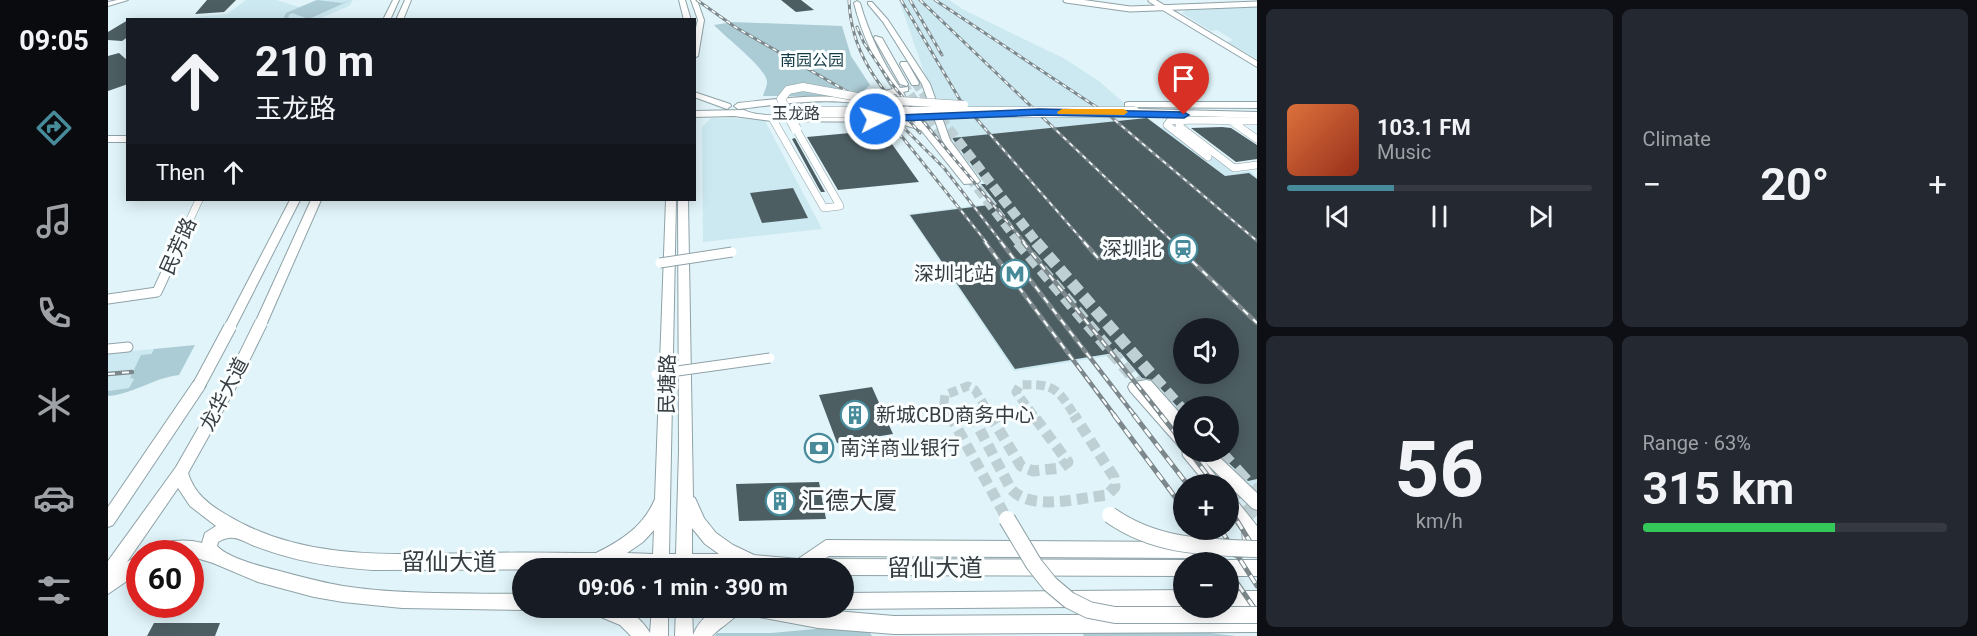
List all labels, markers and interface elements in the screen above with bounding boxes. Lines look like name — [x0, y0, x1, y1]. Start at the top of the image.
text: 09:05 — [19, 25, 89, 57]
text: 210 m — [255, 37, 374, 86]
icon: ahead — [156, 42, 234, 120]
park label: 南园公园 — [780, 51, 844, 70]
pin — [1158, 53, 1209, 115]
icon: arrive — [1167, 62, 1200, 95]
position arrow — [843, 87, 907, 151]
text: 玉龙路 — [255, 93, 336, 125]
street label: 玉龙路 — [772, 104, 820, 123]
icon: directions — [33, 107, 75, 149]
text: 103.1 FM — [1377, 115, 1471, 140]
text: Climate — [1643, 127, 1711, 151]
text: Music — [1377, 140, 1431, 164]
icon: ahead — [217, 156, 250, 189]
text: 20° — [1760, 158, 1829, 211]
text: Then — [156, 160, 205, 185]
text: − — [1643, 165, 1661, 204]
text: + — [1928, 165, 1947, 204]
icon: music — [33, 200, 75, 242]
icon: previous — [1321, 200, 1354, 233]
icon: pause — [1423, 200, 1456, 233]
icon: next — [1524, 200, 1557, 233]
street label: 民芳路 — [155, 214, 201, 278]
station icon: 深圳北 — [1167, 233, 1199, 265]
place label: 深圳北 — [1102, 237, 1162, 261]
metro station icon: 深圳北站 — [999, 258, 1031, 290]
place label: 深圳北站 — [914, 262, 994, 286]
icon: phone — [33, 292, 75, 334]
map controls — [1173, 318, 1239, 618]
button: sound — [1173, 318, 1239, 384]
street label: 龙华大道 — [195, 353, 253, 435]
street label: 民塘路 — [654, 354, 680, 414]
icon: climate — [33, 384, 75, 426]
button: search — [1173, 396, 1239, 462]
building icon: 新城CBD商务中心 — [839, 399, 871, 431]
place label: 新城CBD商务中心 — [876, 403, 1035, 427]
text: 56 — [1394, 424, 1484, 515]
text: Range · 63% — [1643, 431, 1751, 455]
bank icon: 南洋商业银行 — [803, 432, 835, 464]
place label: 南洋商业银行 — [840, 436, 960, 460]
text: 315 km — [1643, 462, 1794, 515]
button: + — [1173, 474, 1239, 540]
icon: car — [33, 477, 75, 519]
building icon: 汇德大厦 — [764, 485, 796, 517]
place label: 汇德大厦 — [801, 487, 897, 515]
text: km/h — [1416, 509, 1463, 533]
speed limit sign: 60 — [126, 540, 204, 618]
street label: 留仙大道 — [401, 548, 497, 576]
button: − — [1173, 552, 1239, 618]
street label: 留仙大道 — [887, 554, 983, 582]
icon: filters — [33, 569, 75, 611]
text: 09:06 · 1 min · 390 m — [578, 575, 788, 600]

